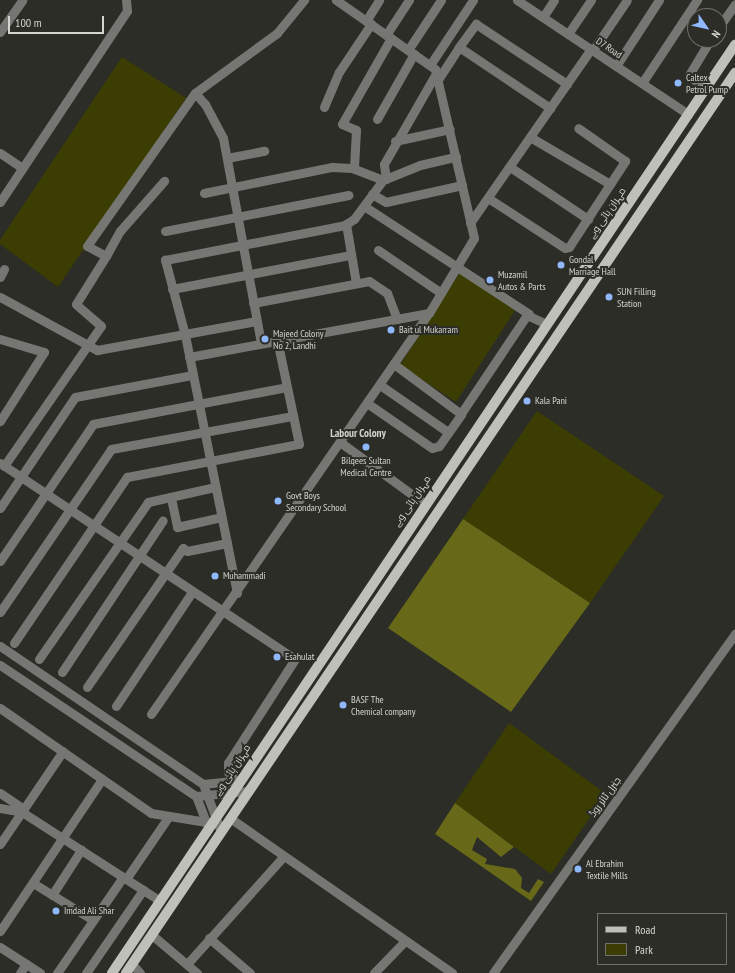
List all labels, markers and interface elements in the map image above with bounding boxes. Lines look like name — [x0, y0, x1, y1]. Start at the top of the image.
scale bar — [10, 8, 106, 34]
north arrow — [687, 8, 727, 48]
text: 100 m — [15, 15, 42, 30]
text: N — [709, 28, 724, 41]
street label: D7 Road — [594, 35, 624, 61]
place label: Caltex Petrol Pump — [686, 71, 728, 94]
marker: Caltex Petrol Pump — [673, 78, 683, 88]
street label: مہران ہائی وے — [586, 185, 628, 241]
place label: Gondal Marriage Hall — [569, 253, 616, 276]
marker: Gondal Marriage Hall — [556, 260, 566, 270]
place label: Muzamil Autos & Parts — [498, 268, 546, 292]
marker: Muzamil Autos & Parts — [485, 275, 495, 285]
place label: SUN Filling Station — [617, 285, 656, 308]
marker: SUN Filling Station — [604, 292, 614, 302]
place label: Bait ul Mukarram — [399, 324, 458, 336]
marker: Bait ul Mukarram — [386, 325, 396, 335]
place label: Majeed Colony No 2, Landhi — [273, 327, 324, 350]
marker: Majeed Colony No 2, Landhi — [260, 334, 270, 344]
place label: Kala Pani — [535, 395, 567, 407]
marker: Kala Pani — [522, 396, 532, 406]
district label: Labour Colony — [330, 426, 386, 440]
marker: Bilqees Sultan Medical Centre — [360, 441, 372, 453]
place label: Bilqees Sultan Medical Centre — [340, 454, 392, 478]
street label: مہران ہائی وے — [391, 473, 433, 529]
place label: Govt Boys Secondary School — [286, 489, 347, 512]
marker: Govt Boys Secondary School — [273, 496, 283, 506]
place label: Muhammadi — [223, 570, 266, 582]
marker: Muhammadi — [210, 571, 220, 581]
place label: Esahulat — [285, 651, 314, 663]
marker: Esahulat — [272, 652, 282, 662]
place label: BASF The Chemical company — [351, 693, 416, 716]
marker: BASF The Chemical company — [338, 700, 348, 710]
street label: مہران ہائی وے — [211, 742, 253, 798]
street label: جنرل ٹائر روڈ — [586, 775, 624, 819]
place label: Al Ebrahim Textile Mills — [586, 857, 628, 880]
marker: Al Ebrahim Textile Mills — [573, 864, 583, 874]
place label: Imdad Ali Shar — [64, 905, 114, 917]
marker: Imdad Ali Shar — [51, 906, 61, 916]
legend — [597, 913, 727, 965]
text: Road — [635, 922, 655, 937]
text: Park — [635, 942, 653, 957]

